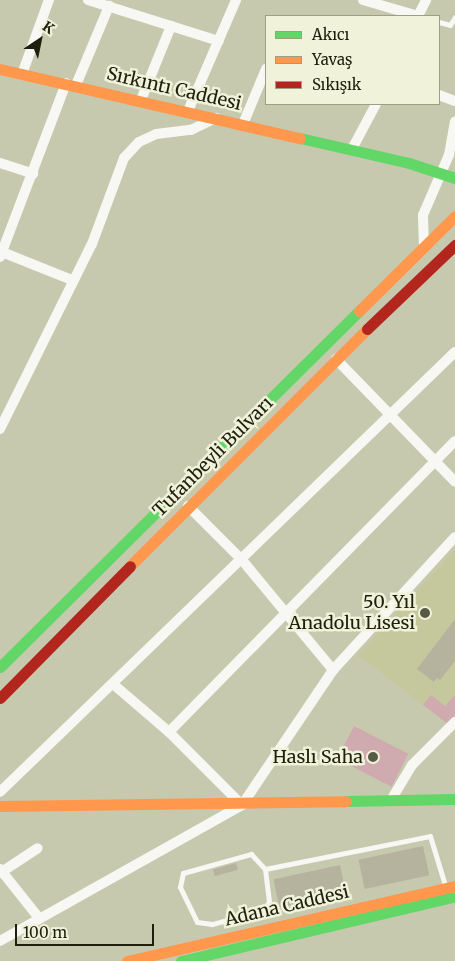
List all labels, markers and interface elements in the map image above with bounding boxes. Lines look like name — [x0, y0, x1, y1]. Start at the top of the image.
north arrow — [15, 15, 65, 65]
legend — [265, 15, 440, 105]
text: K — [39, 17, 58, 38]
text: Akıcı — [312, 25, 349, 44]
text: Yavaş — [312, 50, 352, 69]
street label: Sırkıntı Caddesi — [105, 63, 243, 115]
text: Sıkışık — [312, 75, 361, 94]
street label: Tufanbeyli Bulvarı — [149, 393, 277, 521]
place label: 50. Yıl Anadolu Lisesi — [289, 592, 415, 634]
marker: 50. Yıl Anadolu Lisesi — [419, 607, 431, 619]
place label: Haslı Saha — [272, 746, 363, 768]
marker: Haslı Saha — [367, 751, 379, 763]
street label: Adana Caddesi — [223, 881, 351, 931]
scale bar — [18, 914, 156, 946]
text: 100 m — [23, 923, 67, 942]

